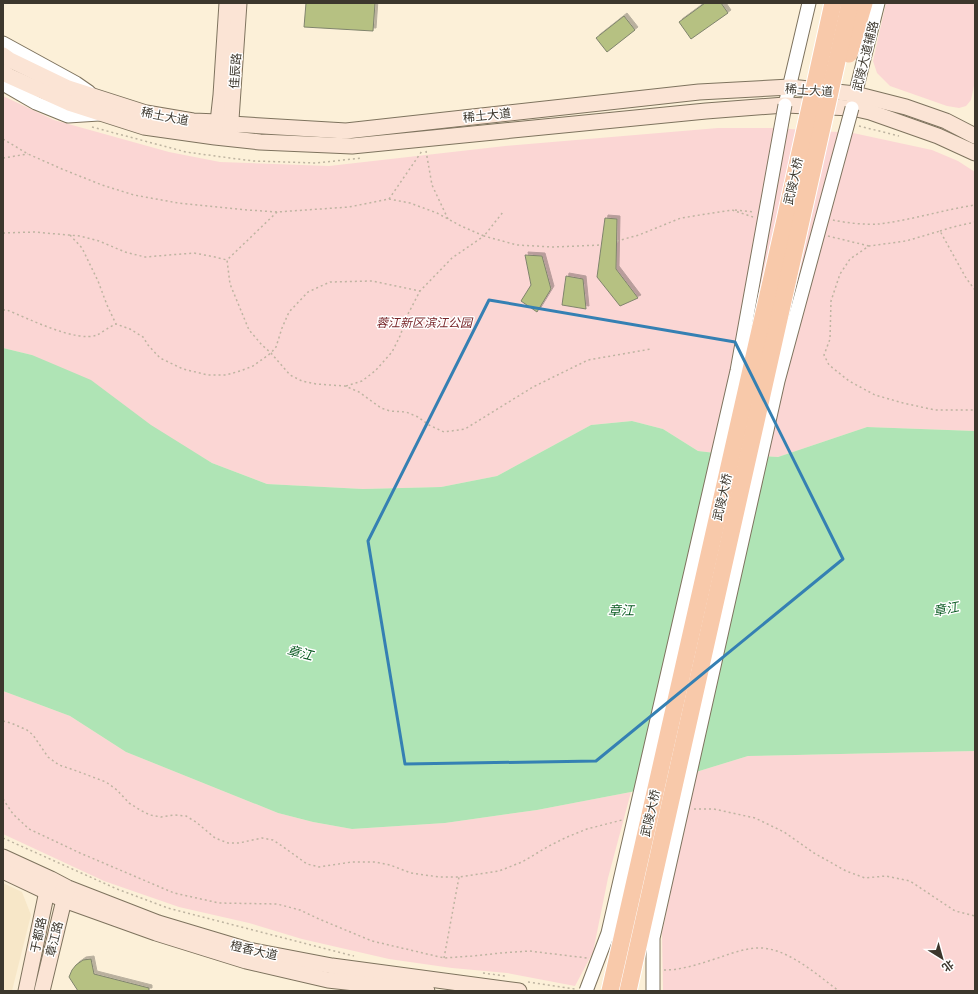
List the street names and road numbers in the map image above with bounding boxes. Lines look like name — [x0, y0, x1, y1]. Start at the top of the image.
street label: 武陵大道辅路 — [849, 19, 881, 93]
street label: 佳辰路 — [226, 53, 244, 89]
street label: 稀土大道 — [785, 81, 833, 99]
street label: 稀土大道 — [140, 104, 190, 128]
street label: 稀土大道 — [462, 105, 512, 125]
street label: 武陵大桥 — [780, 156, 806, 206]
street label: 武陵大桥 — [709, 472, 735, 522]
street label: 武陵大桥 — [637, 788, 663, 838]
street label: 于都路 — [27, 916, 49, 954]
street label: 章江路 — [42, 920, 66, 958]
street label: 橙香大道 — [229, 937, 279, 963]

